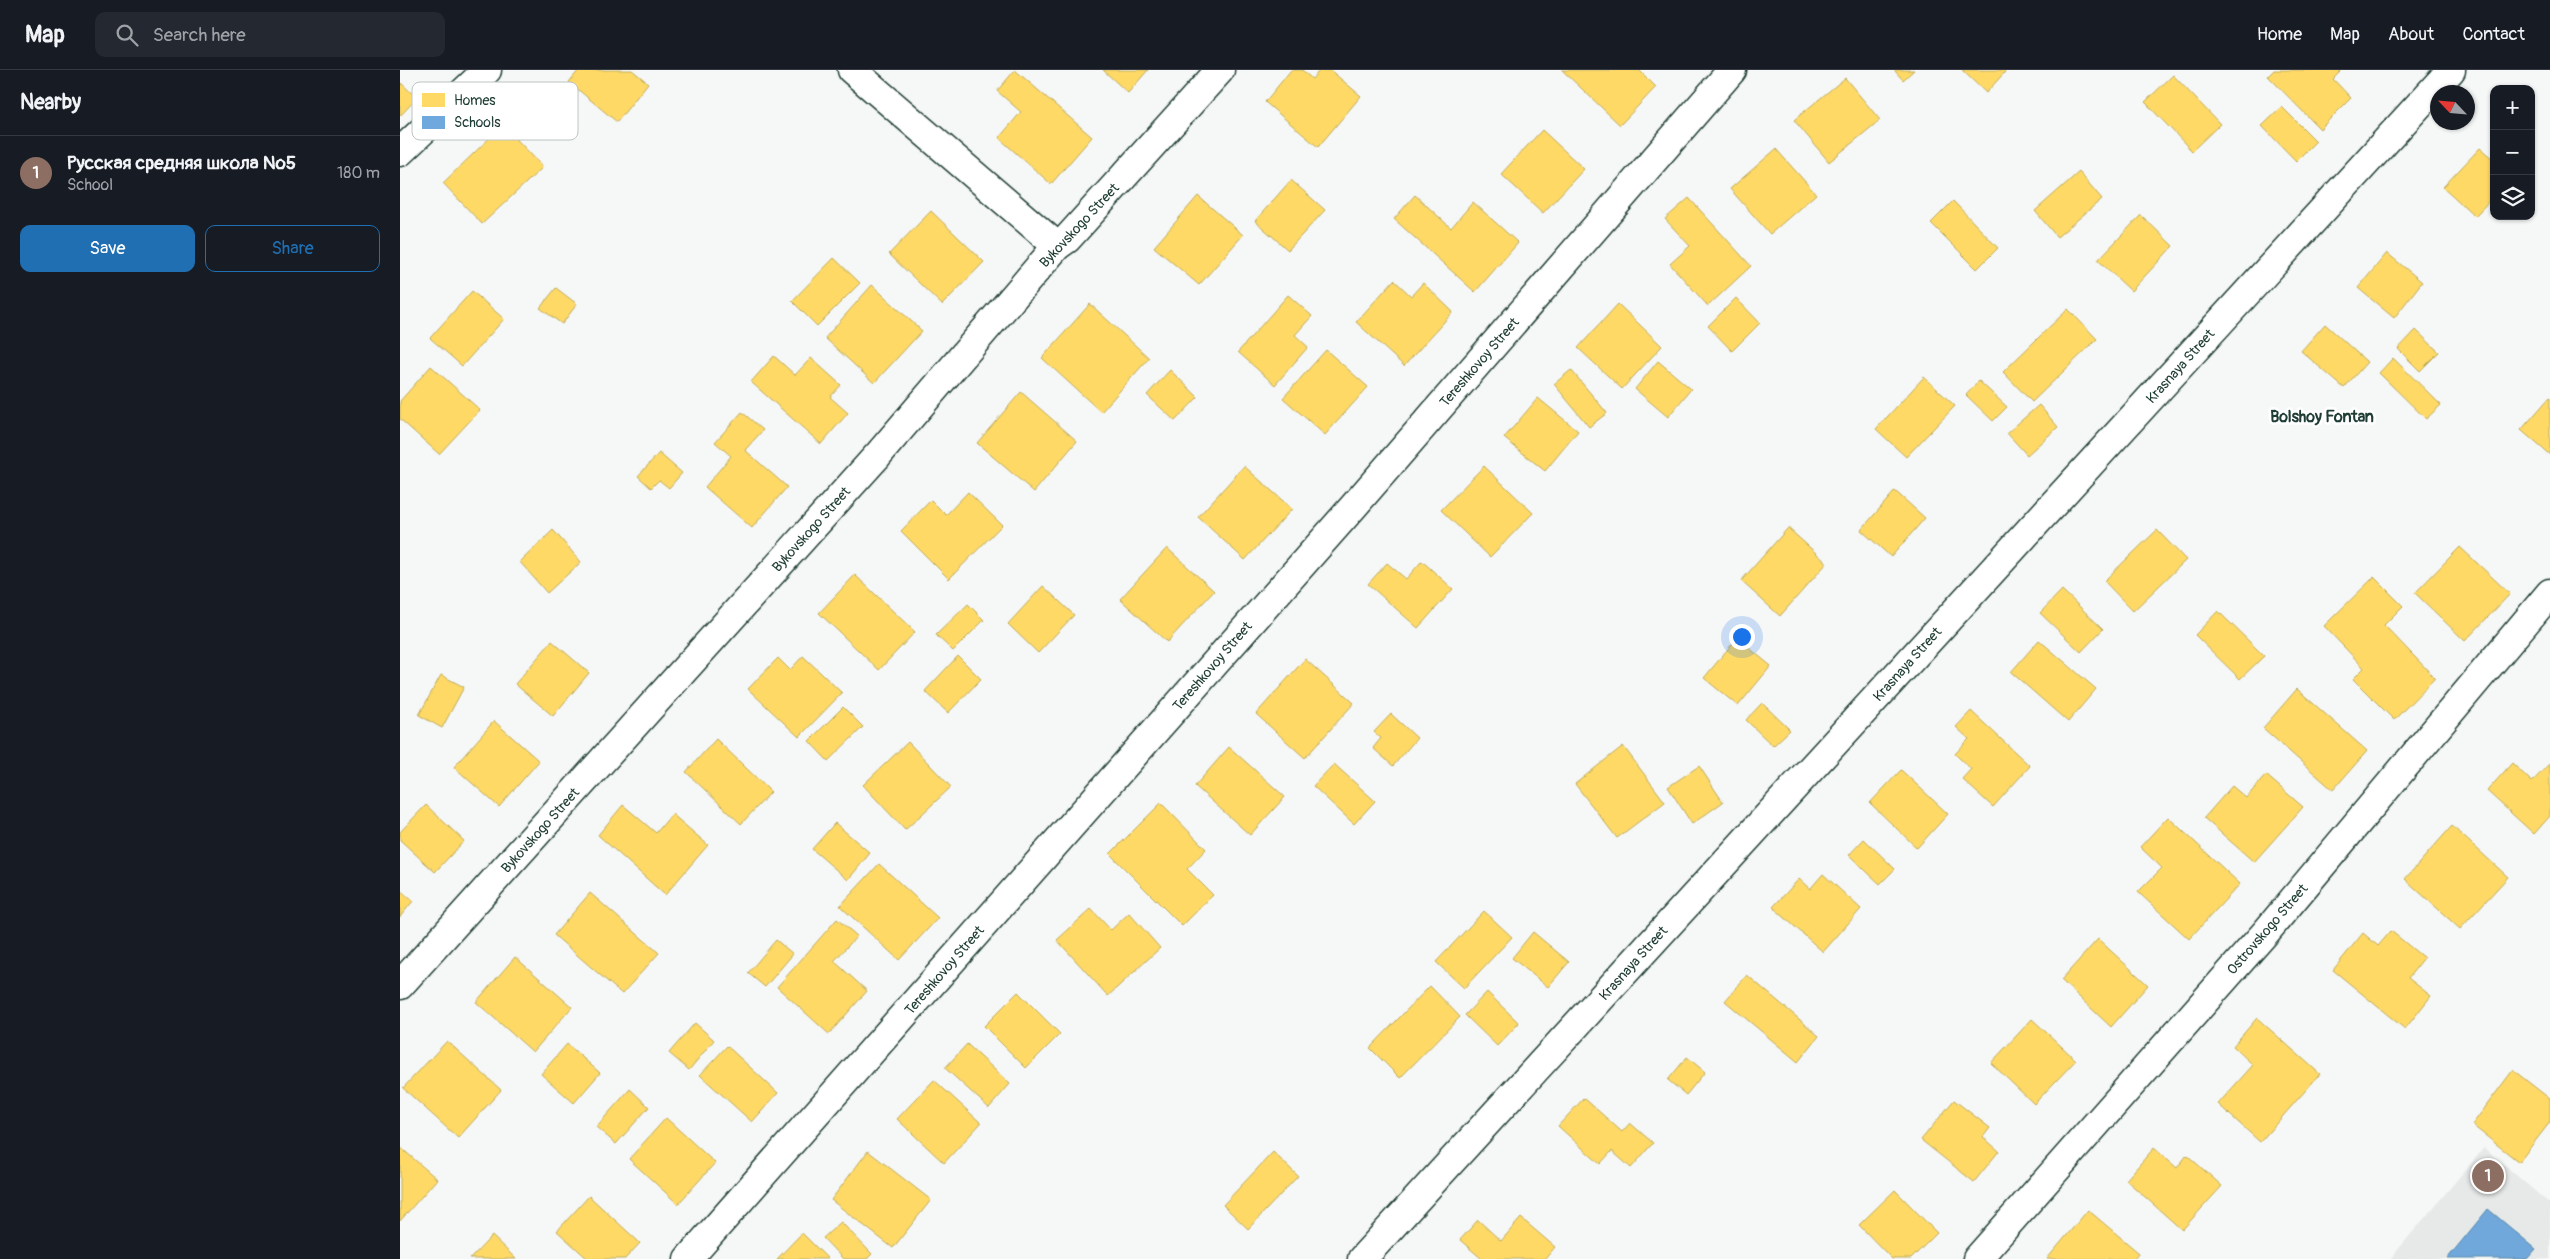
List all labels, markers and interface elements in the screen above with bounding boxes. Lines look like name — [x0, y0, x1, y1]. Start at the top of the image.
search box — [95, 12, 445, 57]
text: Map — [25, 20, 65, 49]
icon: search — [113, 21, 141, 49]
text: Search here — [153, 23, 246, 47]
text: Home — [2257, 23, 2302, 46]
text: Map — [2330, 23, 2360, 46]
text: About — [2388, 23, 2434, 46]
text: Contact — [2462, 23, 2525, 46]
legend — [412, 82, 578, 140]
north arrow — [2430, 85, 2475, 130]
map controls — [2490, 85, 2535, 220]
button: + — [2490, 85, 2535, 130]
text: Nearby — [20, 89, 81, 116]
text: Homes — [454, 92, 496, 109]
text: Schools — [454, 114, 501, 131]
button: − — [2490, 130, 2535, 175]
text: Русская средняя школа №5 — [67, 151, 296, 175]
text: 1 — [33, 163, 39, 183]
text: 180 m — [337, 163, 380, 183]
text: School — [67, 175, 113, 195]
button: layers — [2490, 175, 2535, 220]
street label: Bykovskogo Street — [1036, 180, 1123, 271]
button: Save — [20, 225, 195, 272]
button: Share — [205, 225, 380, 272]
street label: Tereshkovoy Street — [1436, 314, 1523, 410]
street label: Krasnaya Street — [2143, 325, 2218, 407]
district label: Bolshoy Fontan — [2270, 407, 2374, 427]
street label: Bykovskogo Street — [769, 483, 854, 575]
street label: Tereshkovoy Street — [1169, 618, 1256, 714]
street label: Krasnaya Street — [1870, 623, 1945, 705]
your location — [1729, 624, 1755, 650]
street label: Bykovskogo Street — [498, 784, 583, 876]
street label: Ostrovskogo Street — [2223, 880, 2312, 978]
street label: Tereshkovoy Street — [901, 922, 988, 1018]
street label: Krasnaya Street — [1596, 922, 1671, 1004]
pin: 1 — [2472, 1157, 2504, 1195]

